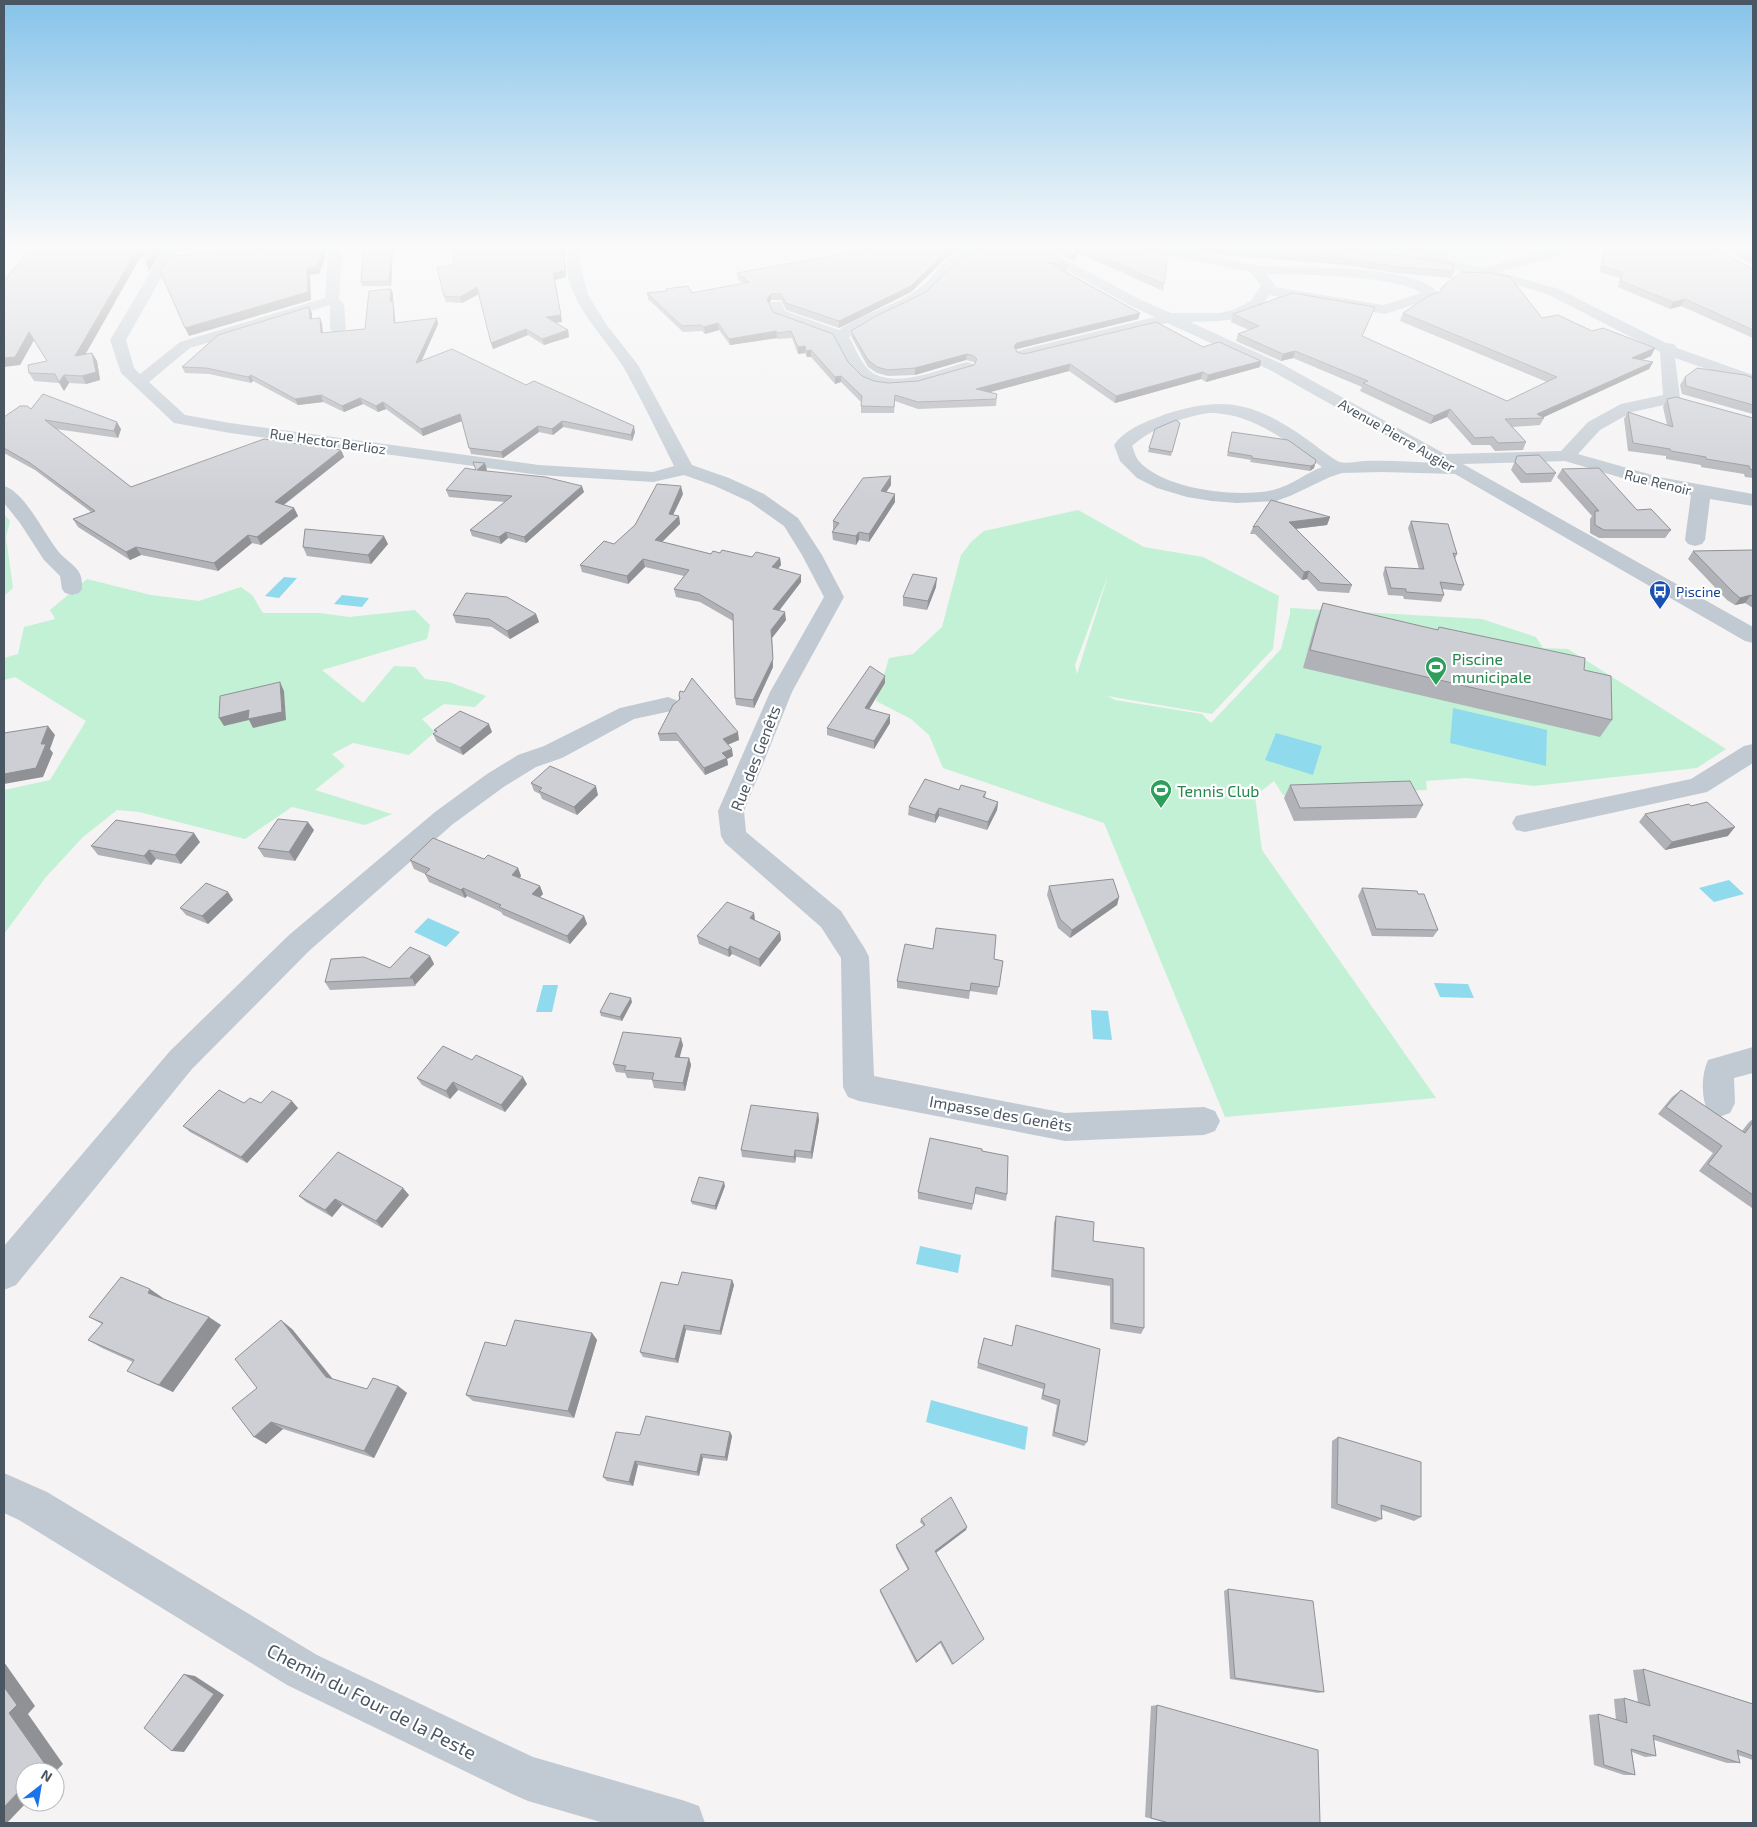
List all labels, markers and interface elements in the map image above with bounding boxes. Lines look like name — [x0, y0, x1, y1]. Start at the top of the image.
street label: Avenue Pierre Augier — [1336, 395, 1459, 475]
street label: Rue Hector Berlioz — [269, 424, 387, 458]
street label: Rue Renoir — [1623, 465, 1694, 499]
bus stop icon: Piscine — [1648, 579, 1672, 610]
place label: Piscine — [1676, 583, 1721, 600]
place label: Piscine municipale — [1452, 649, 1532, 686]
sports icon: Piscine municipale — [1424, 655, 1448, 686]
street label: Rue des Genêts — [726, 703, 784, 813]
sports icon: Tennis Club — [1149, 778, 1173, 809]
place label: Tennis Club — [1177, 781, 1259, 800]
street label: Impasse des Genêts — [928, 1091, 1074, 1135]
street label: Chemin du Four de la Peste — [264, 1638, 480, 1764]
north arrow — [15, 1762, 65, 1812]
text: N — [38, 1766, 56, 1785]

